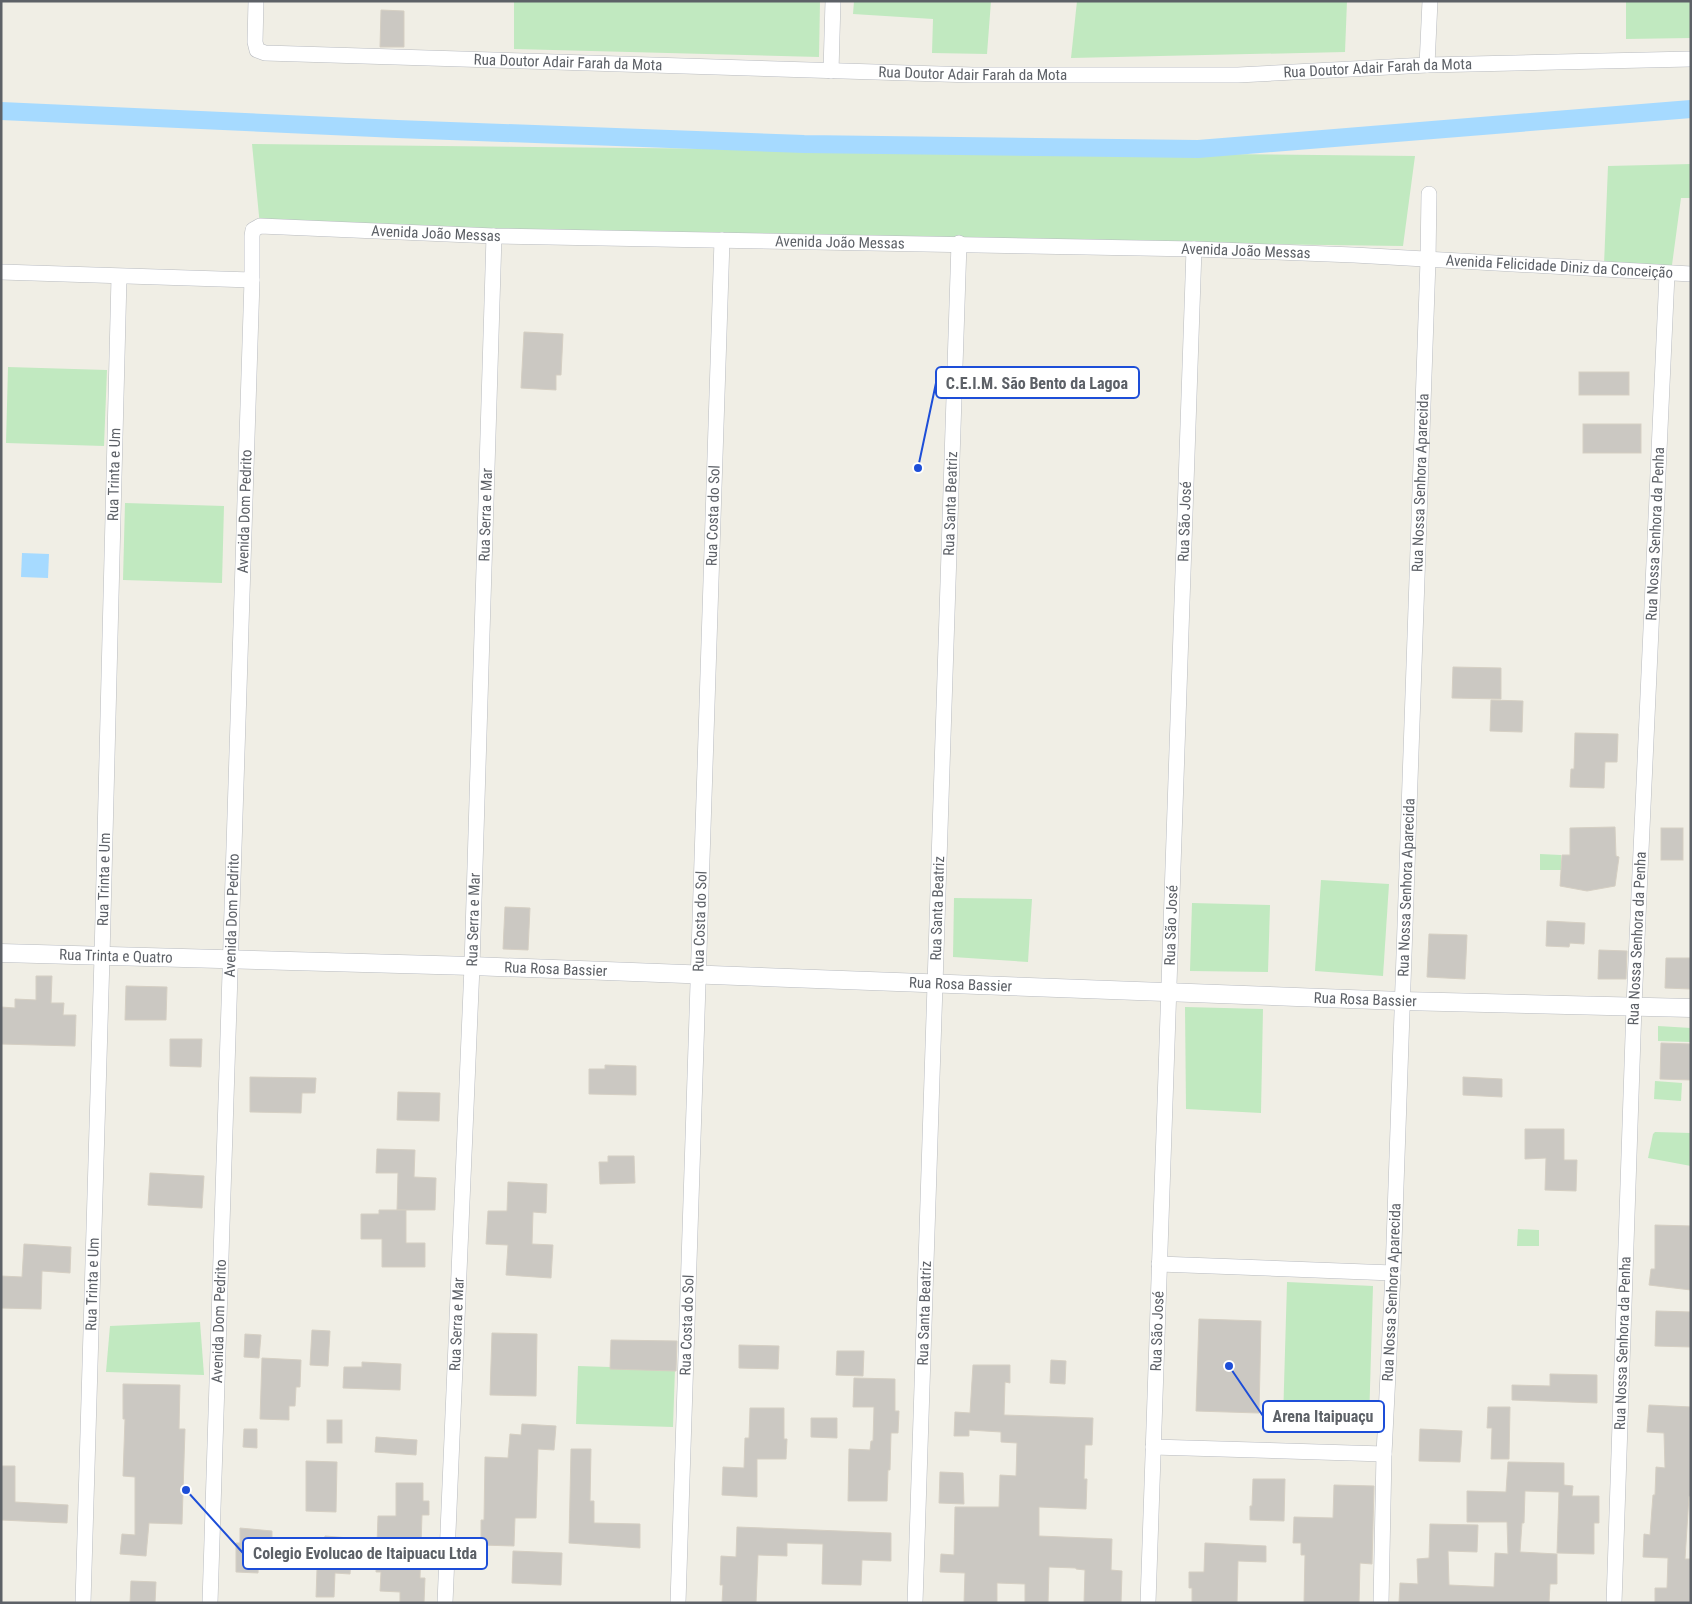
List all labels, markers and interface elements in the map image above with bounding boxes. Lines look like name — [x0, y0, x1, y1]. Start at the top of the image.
street label: Rua Doutor Adair Farah da Mota — [473, 50, 663, 74]
street label: Rua Doutor Adair Farah da Mota — [1283, 55, 1472, 82]
street label: Rua Doutor Adair Farah da Mota — [878, 63, 1067, 84]
street label: Avenida João Messas — [371, 222, 501, 245]
street label: Avenida João Messas — [775, 232, 905, 253]
street label: Avenida João Messas — [1181, 240, 1311, 262]
street label: Avenida Felicidade Diniz da Conceição — [1445, 251, 1674, 282]
callout: C.E.I.M. São Bento da Lagoa — [936, 367, 1139, 398]
text: C.E.I.M. São Bento da Lagoa — [946, 374, 1129, 393]
street label: Rua Nossa Senhora Aparecida — [1408, 393, 1432, 572]
street label: Rua Trinta e Um — [104, 427, 124, 521]
street label: Rua Nossa Senhora da Penha — [1642, 447, 1668, 621]
street label: Avenida Dom Pedrito — [234, 449, 256, 574]
street label: Rua Santa Beatriz — [940, 451, 961, 556]
street label: Rua Costa do Sol — [702, 465, 724, 566]
street label: Rua Serra e Mar — [475, 467, 496, 562]
street label: Rua São José — [1174, 481, 1195, 562]
street label: Rua Nossa Senhora Aparecida — [1394, 798, 1418, 977]
street label: Rua Trinta e Um — [94, 832, 114, 926]
street label: Rua Nossa Senhora da Penha — [1624, 851, 1650, 1026]
street label: Avenida Dom Pedrito — [221, 853, 243, 978]
street label: Rua Santa Beatriz — [927, 856, 948, 961]
street label: Rua Costa do Sol — [689, 871, 711, 972]
street label: Rua Serra e Mar — [463, 872, 484, 967]
street label: Rua São José — [1161, 885, 1181, 966]
street label: Rua Trinta e Quatro — [59, 946, 173, 967]
street label: Rua Rosa Bassier — [504, 958, 608, 980]
street label: Rua Rosa Bassier — [909, 973, 1013, 995]
street label: Rua Rosa Bassier — [1313, 989, 1417, 1010]
street label: Rua Nossa Senhora Aparecida — [1379, 1203, 1404, 1382]
street label: Rua Trinta e Um — [82, 1237, 103, 1331]
street label: Rua Nossa Senhora da Penha — [1611, 1256, 1635, 1430]
street label: Avenida Dom Pedrito — [208, 1259, 230, 1383]
street label: Rua Santa Beatriz — [914, 1261, 935, 1366]
street label: Rua Costa do Sol — [676, 1274, 698, 1376]
street label: Rua Serra e Mar — [446, 1277, 468, 1371]
street label: Rua São José — [1147, 1291, 1168, 1372]
callout: Arena Itaipuaçu — [1263, 1401, 1384, 1432]
text: Arena Itaipuaçu — [1273, 1407, 1374, 1426]
callout: Colegio Evolucao de Itaipuacu Ltda — [243, 1538, 487, 1569]
text: Colegio Evolucao de Itaipuacu Ltda — [253, 1544, 477, 1563]

